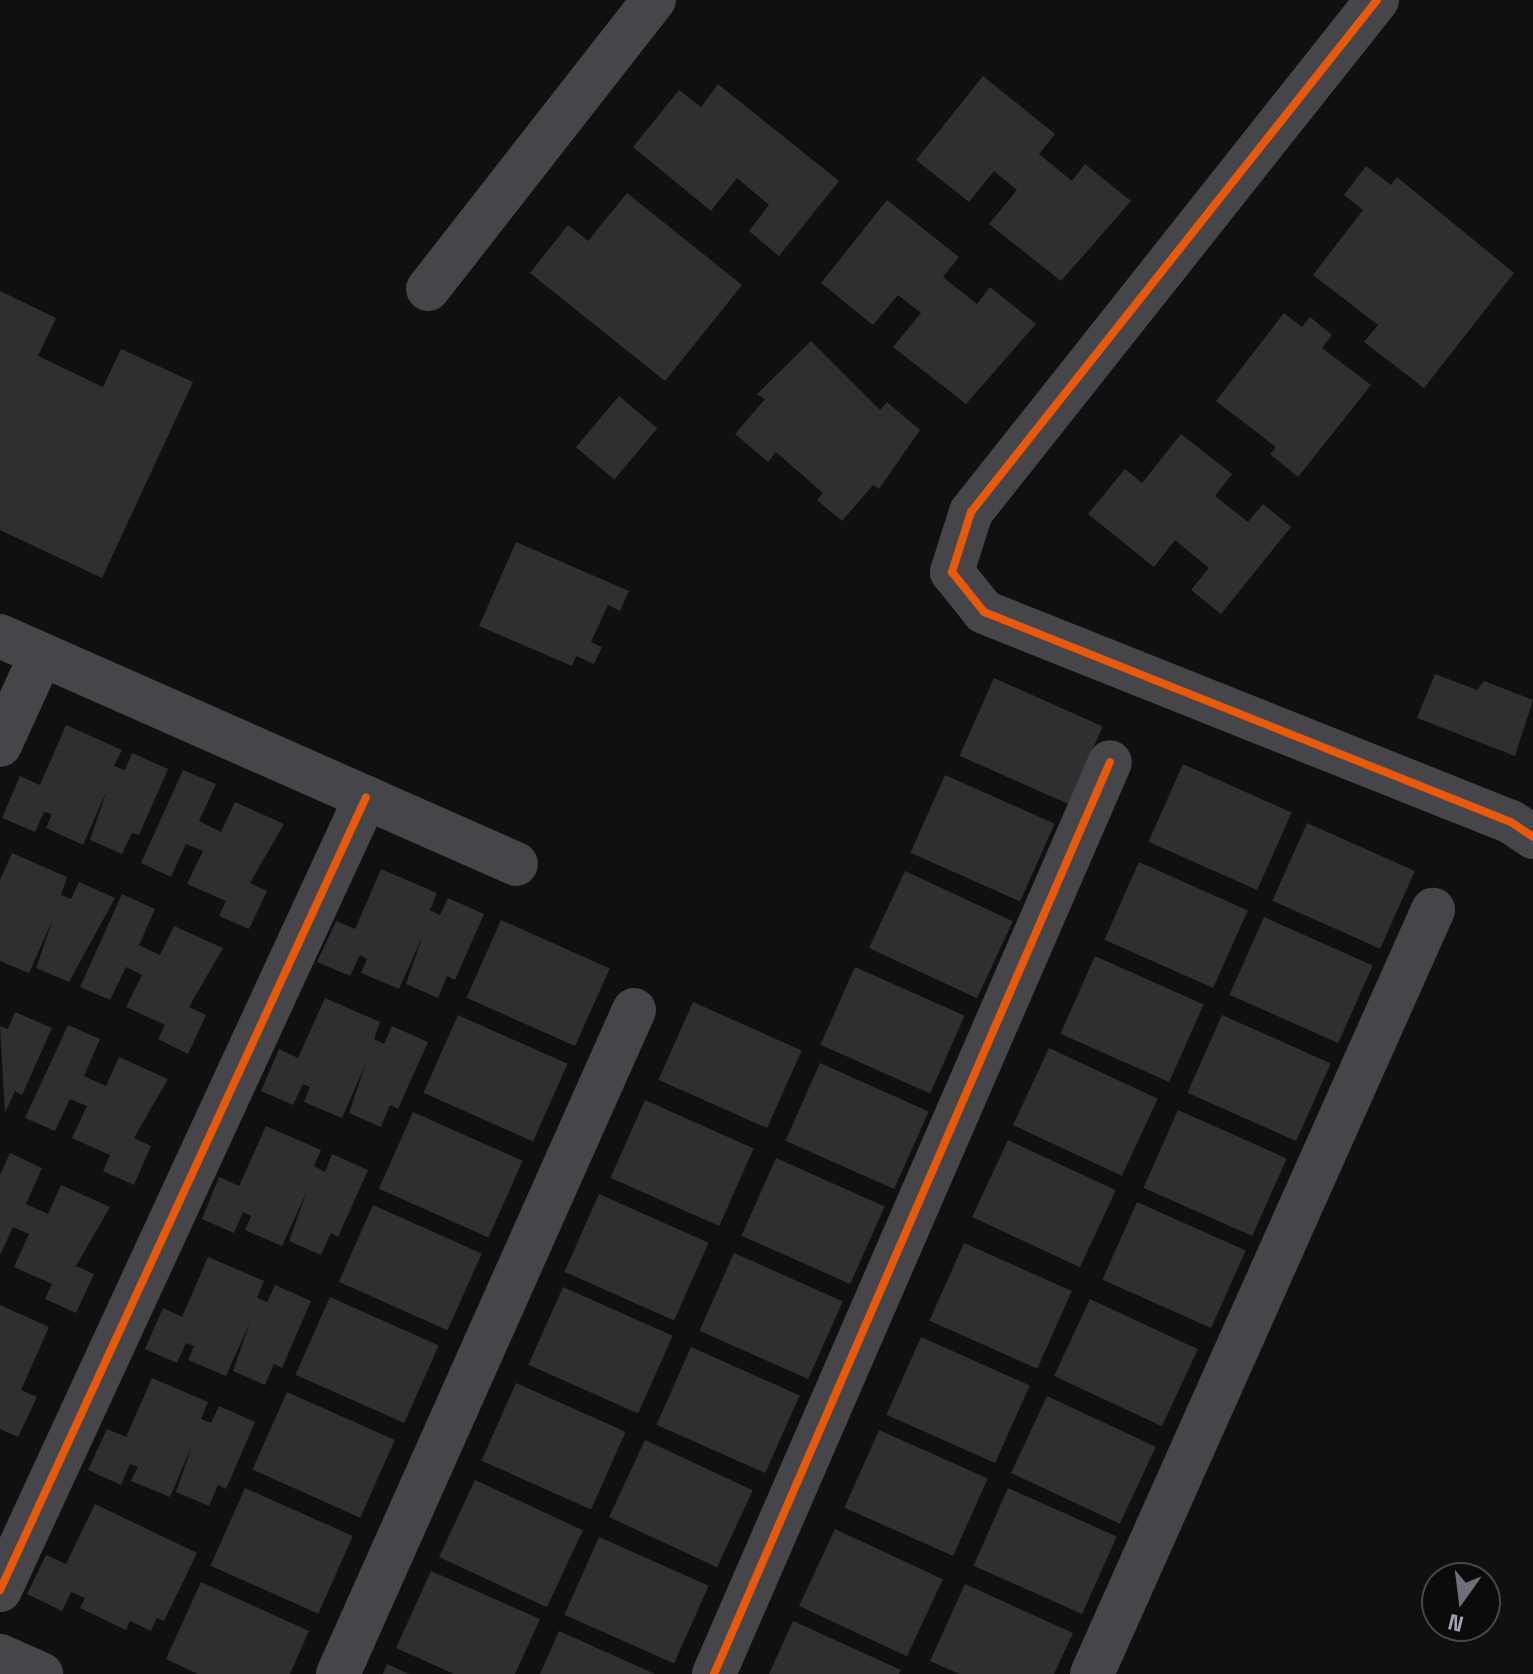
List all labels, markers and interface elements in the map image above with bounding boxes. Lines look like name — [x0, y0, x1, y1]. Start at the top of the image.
north arrow — [1421, 1562, 1501, 1642]
text: N — [1445, 1608, 1466, 1639]

